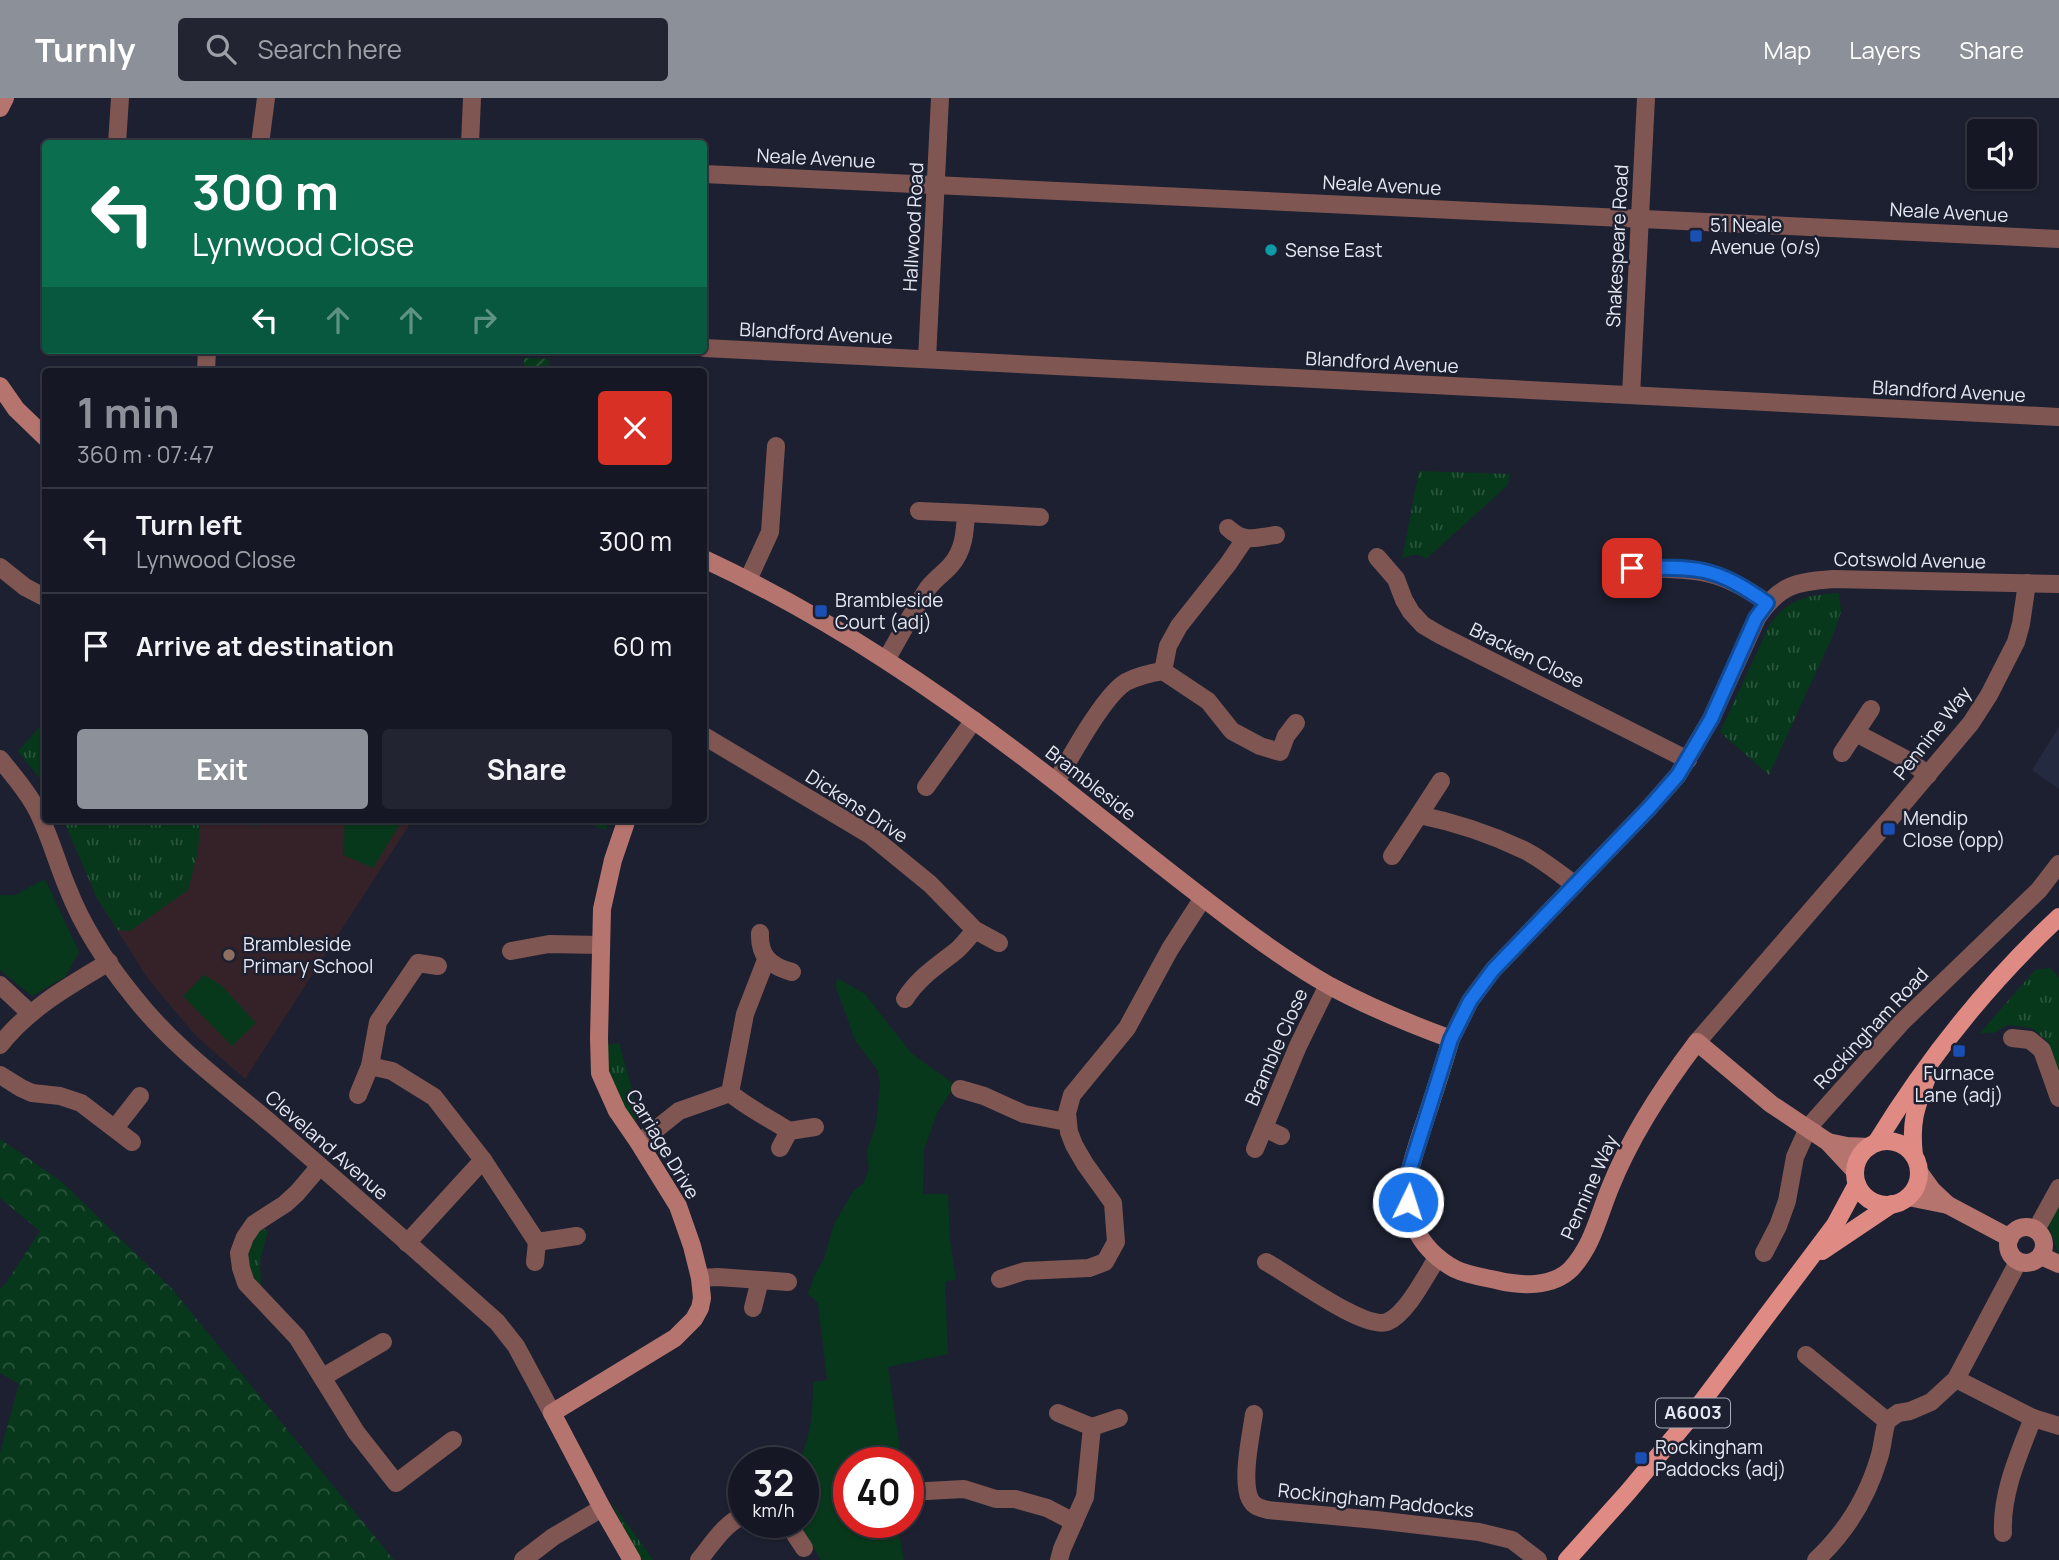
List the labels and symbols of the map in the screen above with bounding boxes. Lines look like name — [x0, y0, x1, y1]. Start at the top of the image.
street label: Neale Avenue — [756, 142, 876, 174]
street label: Hallwood Road — [897, 162, 929, 292]
street label: Shakespeare Road — [1600, 164, 1634, 328]
street label: Neale Avenue — [1322, 169, 1442, 201]
street label: Neale Avenue — [1889, 196, 2009, 228]
place label: 51 Neale Avenue (o/s) — [1710, 212, 1822, 260]
marker: 51 Neale Avenue (o/s) — [1688, 228, 1704, 244]
place label: Sense East — [1285, 237, 1383, 263]
marker: Sense East — [1263, 242, 1279, 258]
street label: Blandford Avenue — [739, 316, 893, 350]
street label: Blandford Avenue — [1305, 345, 1459, 379]
street label: Blandford Avenue — [1872, 374, 2026, 408]
pin — [1602, 538, 1662, 598]
street label: Cotswold Avenue — [1834, 546, 1986, 574]
place label: Brambleside Court (adj) — [835, 587, 943, 635]
marker: Brambleside Court (adj) — [813, 603, 829, 619]
street label: Bracken Close — [1465, 616, 1589, 694]
street label: Pennine Way — [1887, 681, 1977, 785]
street label: Brambleside — [1040, 739, 1142, 827]
street label: Dickens Drive — [801, 763, 913, 849]
place label: Mendip Close (opp) — [1903, 805, 2005, 853]
marker: Mendip Close (opp) — [1881, 821, 1897, 837]
place label: Brambleside Primary School — [243, 931, 373, 979]
marker: Brambleside Primary School — [221, 947, 237, 963]
street label: Rockingham Road — [1808, 962, 1934, 1094]
street label: Bramble Close — [1239, 984, 1313, 1110]
marker: Furnace Lane (adj) — [1951, 1043, 1967, 1059]
place label: Furnace Lane (adj) — [1915, 1060, 2003, 1108]
street label: Cleveland Avenue — [260, 1084, 394, 1206]
street label: Carriage Drive — [620, 1084, 706, 1204]
street label: Pennine Way — [1554, 1130, 1624, 1244]
position arrow — [1371, 1165, 1445, 1239]
road number: A6003 — [1656, 1398, 1730, 1428]
place label: Rockingham Paddocks (adj) — [1655, 1434, 1786, 1482]
speed limit sign: 40 — [833, 1447, 924, 1538]
marker: Rockingham Paddocks (adj) — [1633, 1450, 1649, 1466]
street label: Rockingham Paddocks — [1277, 1477, 1475, 1523]

